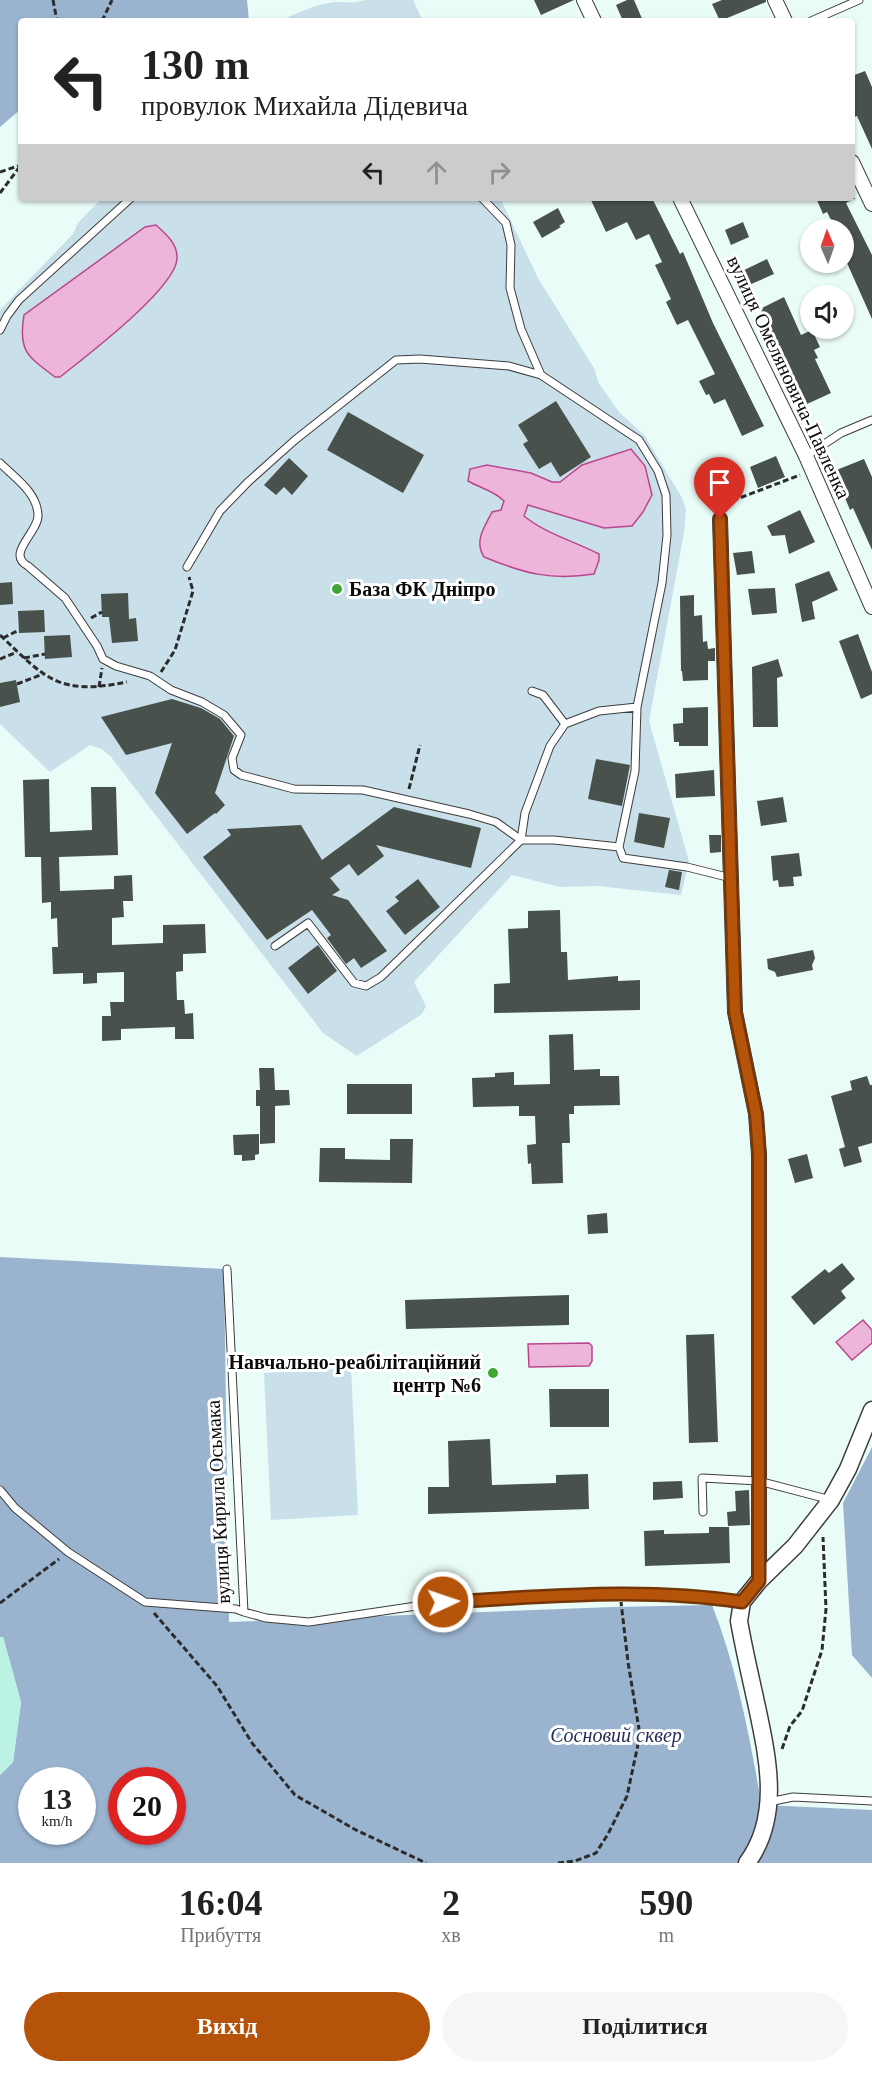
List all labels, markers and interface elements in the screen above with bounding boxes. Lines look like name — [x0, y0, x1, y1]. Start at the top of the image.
icon: left — [42, 42, 120, 120]
text: 130 m — [141, 42, 250, 88]
text: провулок Михайла Дідевича — [141, 91, 468, 121]
icon: left — [357, 156, 390, 189]
icon: ahead — [420, 156, 453, 189]
icon: right — [483, 156, 516, 189]
north arrow — [800, 219, 854, 273]
map controls — [800, 219, 854, 339]
street label: вулиця Омеляновича-Павленка — [722, 252, 855, 502]
button: sound — [800, 285, 854, 339]
pin — [694, 457, 745, 519]
icon: arrive — [703, 466, 736, 499]
place label: База ФК Дніпро — [349, 578, 495, 601]
marker: База ФК Дніпро — [330, 582, 344, 596]
place label: Навчально-реабілітаційний центр №6 — [228, 1351, 481, 1397]
marker: Навчально-реабілітаційний центр №6 — [486, 1366, 500, 1380]
street label: вулиця Кирила Осьмака — [202, 1399, 235, 1605]
position arrow — [411, 1570, 475, 1634]
park label: Сосновий сквер — [550, 1724, 682, 1747]
speed limit sign: 20 — [108, 1767, 186, 1845]
text: 13 — [42, 1782, 72, 1815]
text: km/h — [42, 1813, 72, 1829]
text: 16:04 — [179, 1883, 263, 1923]
text: 2 — [442, 1883, 460, 1923]
text: 590 — [639, 1883, 693, 1923]
text: Прибуття — [180, 1924, 261, 1946]
text: хв — [441, 1924, 461, 1946]
text: m — [659, 1924, 674, 1946]
button: Вихід — [24, 1992, 430, 2061]
button: Поділитися — [442, 1992, 848, 2061]

